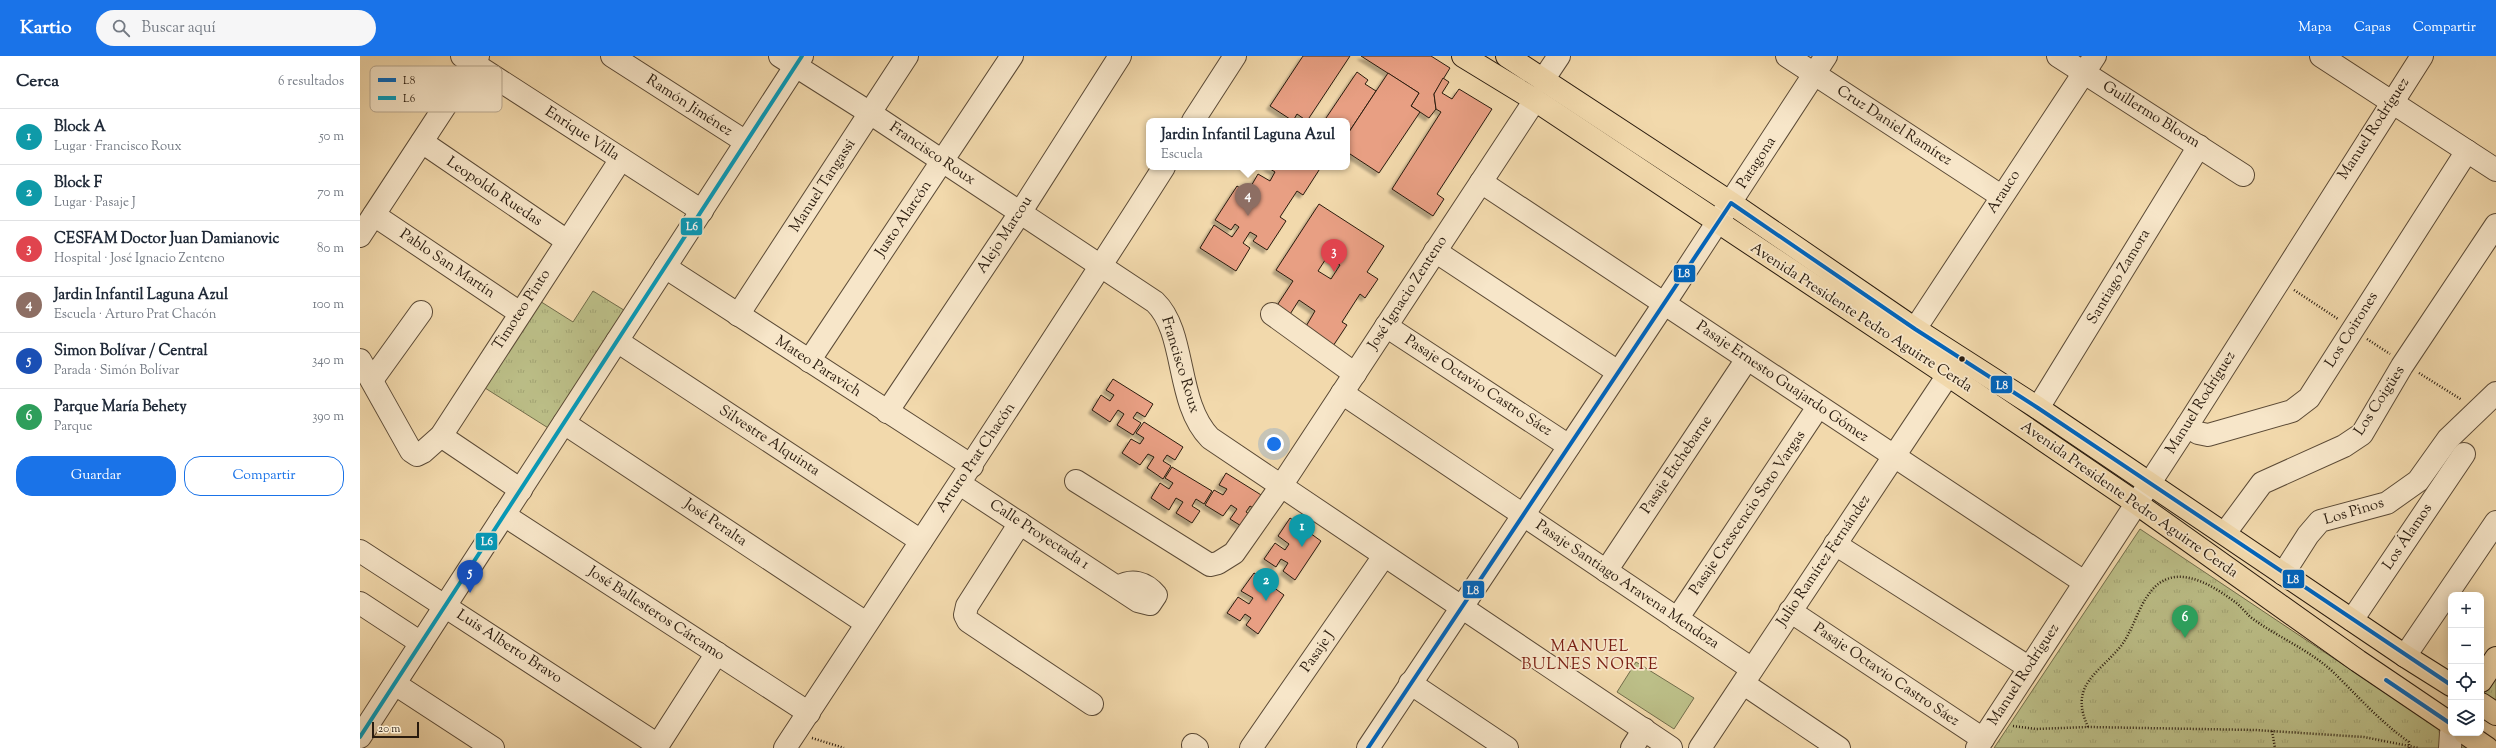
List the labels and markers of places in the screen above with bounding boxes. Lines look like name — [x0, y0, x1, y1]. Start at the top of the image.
pin: 4 — [1235, 183, 1261, 216]
pin: 3 — [1321, 239, 1347, 272]
unlabelled marker — [1957, 354, 1967, 364]
pin: 1 — [1289, 514, 1315, 547]
pin: 5 — [457, 560, 483, 593]
pin: 2 — [1253, 568, 1279, 601]
pin: 6 — [2172, 605, 2198, 638]

